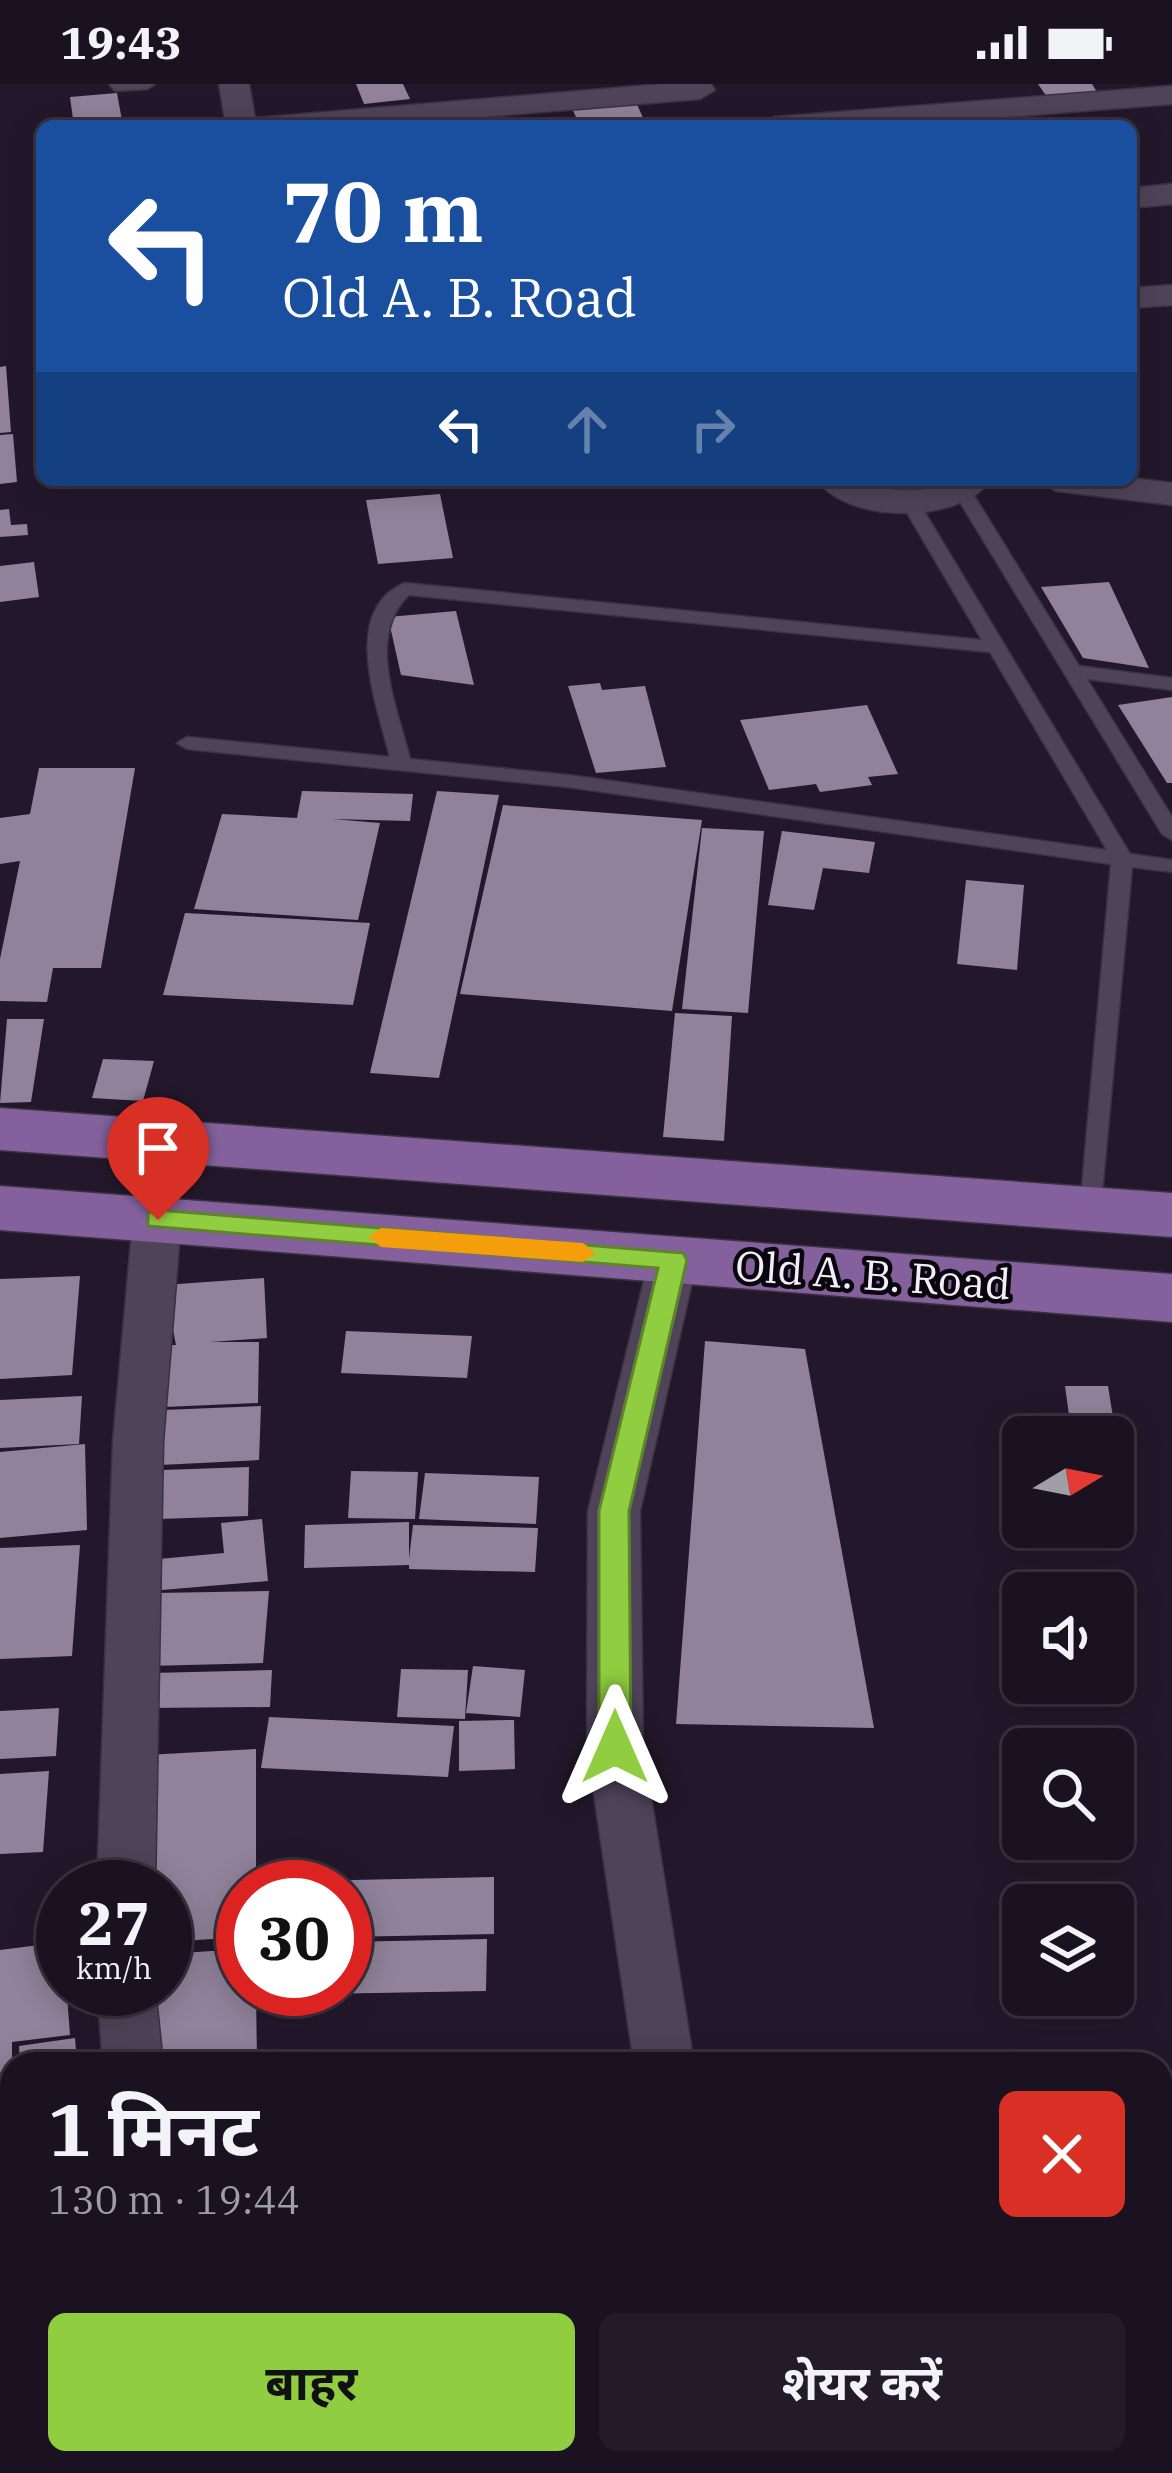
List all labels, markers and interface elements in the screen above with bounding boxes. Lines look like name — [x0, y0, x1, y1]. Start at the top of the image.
text: 19:43 — [60, 13, 182, 71]
text: 70 m — [282, 156, 484, 265]
icon: left — [84, 168, 240, 324]
text: Old A. B. Road — [282, 262, 637, 332]
icon: left — [428, 396, 494, 462]
icon: ahead — [554, 396, 620, 462]
icon: right — [680, 396, 746, 462]
pin — [107, 1097, 209, 1220]
icon: arrive — [125, 1115, 191, 1181]
street label: Old A. B. Road — [733, 1237, 1013, 1312]
north arrow — [1002, 1416, 1134, 1548]
map controls — [1002, 1416, 1134, 2016]
button: sound — [1002, 1572, 1134, 1704]
position arrow — [552, 1684, 678, 1810]
button: search — [1002, 1728, 1134, 1860]
speed limit sign: 30 — [216, 1860, 372, 2016]
text: 27 — [78, 1883, 150, 1962]
button: layers — [1002, 1884, 1134, 2016]
text: km/h — [76, 1948, 152, 1987]
text: 1 मिनट — [48, 2082, 259, 2176]
button: close — [999, 2091, 1125, 2217]
text: 130 m · 19:44 — [48, 2174, 300, 2225]
button: बाहर — [48, 2313, 575, 2451]
button: शेयर करें — [599, 2313, 1125, 2451]

